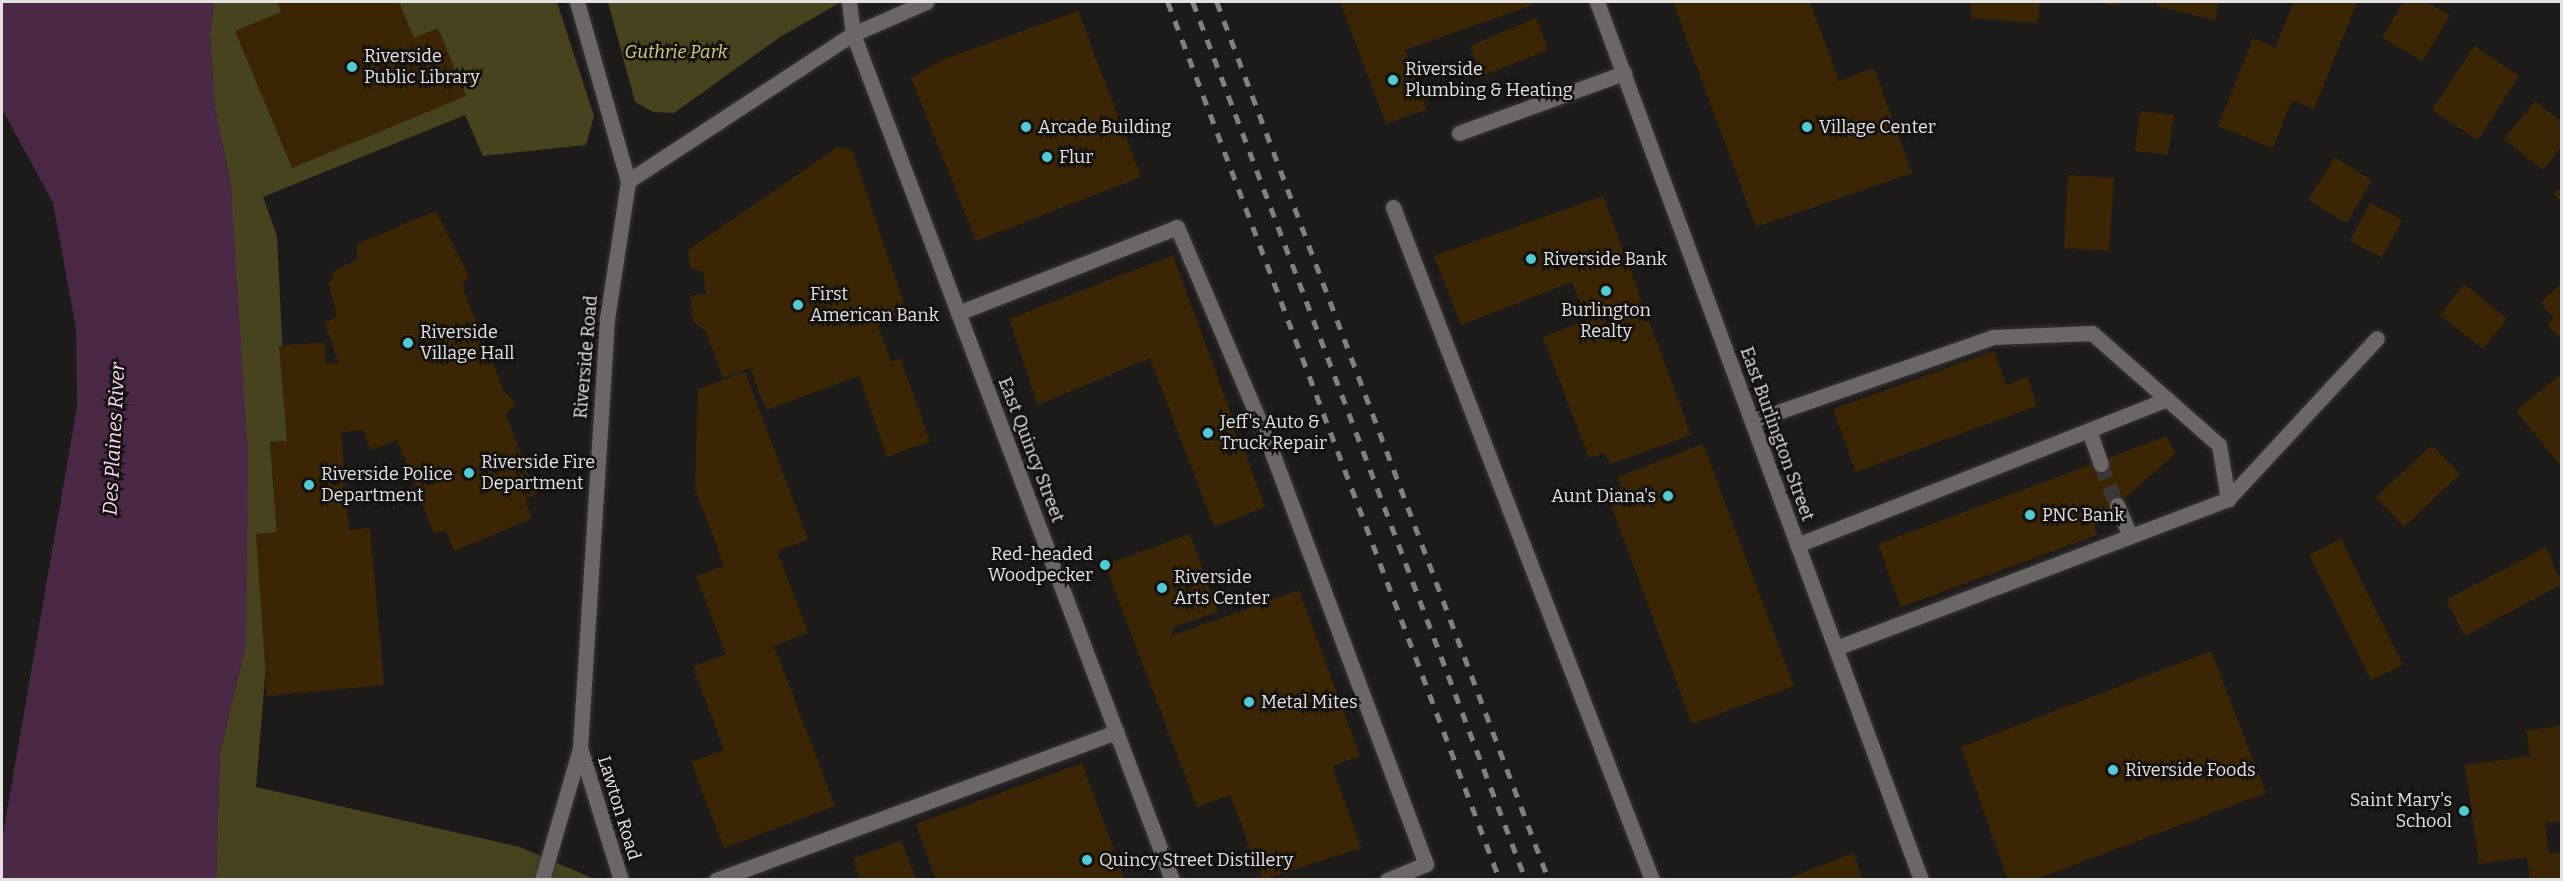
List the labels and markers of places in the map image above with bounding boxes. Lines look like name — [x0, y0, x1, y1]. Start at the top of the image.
place label: Riverside Public Library — [364, 46, 480, 88]
place label: Riverside Plumbing & Heating — [1405, 59, 1573, 101]
marker: Riverside Public Library — [345, 60, 359, 74]
marker: Riverside Plumbing & Heating — [1386, 73, 1400, 87]
place label: Arcade Building — [1038, 116, 1171, 138]
place label: Village Center — [1819, 116, 1936, 138]
marker: Arcade Building — [1019, 120, 1033, 134]
marker: Village Center — [1800, 120, 1814, 134]
place label: Flur — [1059, 146, 1093, 168]
marker: Flur — [1040, 150, 1054, 164]
place label: Riverside Bank — [1543, 248, 1667, 270]
marker: Riverside Bank — [1524, 252, 1538, 266]
place label: First American Bank — [810, 284, 939, 326]
marker: Burlington Realty — [1599, 284, 1613, 298]
marker: First American Bank — [791, 298, 805, 312]
place label: Burlington Realty — [1561, 300, 1651, 342]
place label: Riverside Village Hall — [420, 322, 515, 364]
marker: Riverside Village Hall — [401, 336, 415, 350]
place label: Jeff's Auto & Truck Repair — [1220, 412, 1327, 454]
marker: Jeff's Auto & Truck Repair — [1201, 426, 1215, 440]
place label: Riverside Fire Department — [481, 452, 595, 494]
place label: Riverside Police Department — [321, 464, 453, 506]
marker: Riverside Fire Department — [462, 466, 476, 480]
marker: Riverside Police Department — [302, 478, 316, 492]
place label: Aunt Diana's — [1551, 485, 1656, 507]
marker: Aunt Diana's — [1661, 489, 1675, 503]
place label: PNC Bank — [2042, 504, 2124, 526]
marker: PNC Bank — [2023, 508, 2037, 522]
place label: Red-headed Woodpecker — [988, 544, 1093, 586]
marker: Red-headed Woodpecker — [1098, 558, 1112, 572]
place label: Riverside Arts Center — [1174, 567, 1269, 610]
marker: Riverside Arts Center — [1155, 581, 1169, 595]
place label: Metal Mites — [1261, 691, 1358, 713]
marker: Metal Mites — [1242, 695, 1256, 709]
place label: Riverside Foods — [2125, 759, 2256, 781]
marker: Riverside Foods — [2106, 763, 2120, 777]
place label: Saint Mary's School — [2350, 790, 2452, 832]
marker: Saint Mary's School — [2457, 804, 2471, 818]
place label: Quincy Street Distillery — [1099, 849, 1293, 871]
marker: Quincy Street Distillery — [1080, 853, 1094, 867]

